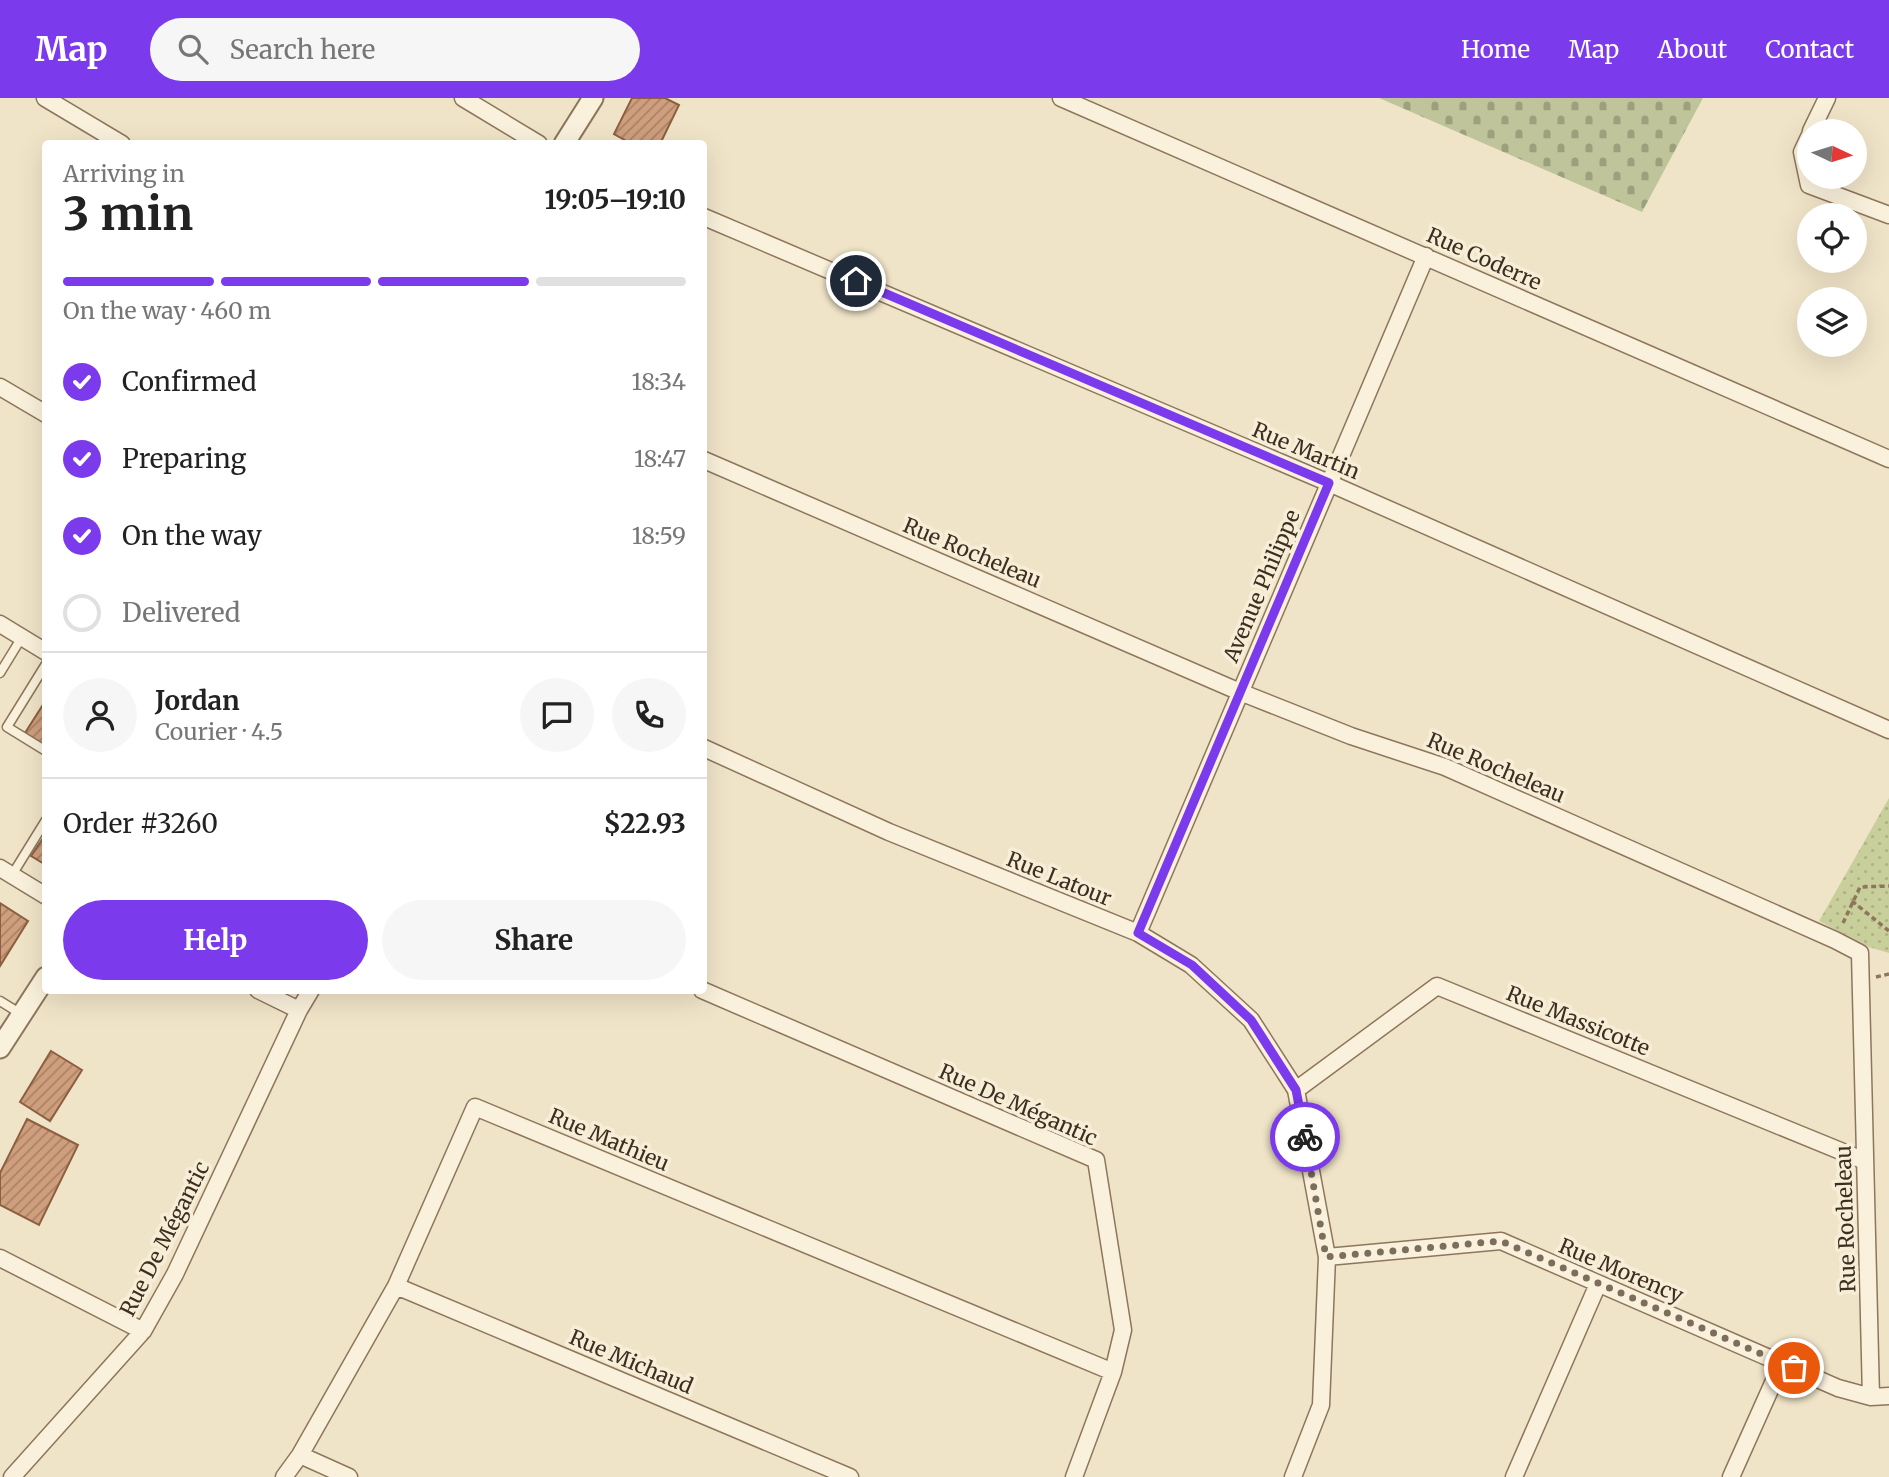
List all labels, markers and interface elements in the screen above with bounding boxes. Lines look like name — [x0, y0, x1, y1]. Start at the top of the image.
search box — [150, 18, 640, 81]
text: Map — [35, 29, 108, 70]
icon: search — [174, 30, 212, 68]
text: Search here — [230, 33, 375, 66]
text: Home — [1461, 34, 1530, 65]
text: Map — [1568, 34, 1619, 65]
text: About — [1657, 34, 1727, 65]
text: Contact — [1765, 34, 1854, 65]
north arrow — [1797, 119, 1867, 189]
map controls — [1797, 119, 1867, 357]
text: Arriving in — [63, 159, 185, 188]
text: 19:05–19:10 — [545, 183, 686, 216]
text: 3 min — [63, 185, 193, 243]
button: locate — [1797, 203, 1867, 273]
street label: Rue Coderre — [1423, 221, 1546, 296]
pin — [826, 251, 886, 311]
icon: home — [837, 262, 875, 300]
button: layers — [1797, 287, 1867, 357]
text: On the way · 460 m — [63, 296, 271, 325]
icon: check — [63, 363, 101, 401]
text: Confirmed — [122, 365, 257, 398]
text: 18:34 — [631, 367, 686, 396]
street label: Rue Martin — [1248, 416, 1364, 485]
icon: check — [63, 440, 101, 478]
text: Preparing — [122, 442, 246, 475]
text: 18:47 — [634, 444, 686, 473]
street label: Avenue Philippe — [1217, 506, 1306, 667]
street label: Rue Rocheleau — [899, 511, 1045, 594]
icon: check — [63, 517, 101, 555]
text: On the way — [122, 519, 262, 552]
text: 18:59 — [632, 521, 686, 550]
text: Delivered — [122, 596, 241, 629]
button: person — [63, 678, 137, 752]
button: chat — [520, 678, 594, 752]
button: phone — [612, 678, 686, 752]
text: Jordan — [155, 684, 240, 717]
text: Courier · 4.5 — [155, 717, 283, 746]
street label: Rue Rocheleau — [1423, 726, 1569, 809]
text: Order #3260 — [63, 807, 218, 840]
text: $22.93 — [604, 807, 686, 840]
street label: Rue Latour — [1003, 845, 1116, 912]
button: Help — [63, 900, 368, 980]
button: Share — [382, 900, 686, 980]
street label: Rue Massicotte — [1503, 979, 1654, 1062]
street label: Rue De Mégantic — [935, 1058, 1102, 1152]
street label: Rue Mathieu — [545, 1102, 673, 1177]
courier — [1270, 1102, 1340, 1172]
icon: bike — [1286, 1118, 1324, 1156]
street label: Rue Rocheleau — [1829, 1145, 1862, 1293]
street label: Rue De Mégantic — [114, 1157, 215, 1321]
street label: Rue Morency — [1555, 1232, 1688, 1309]
street label: Rue Michaud — [565, 1323, 697, 1400]
pin — [1764, 1338, 1824, 1398]
icon: bag — [1775, 1349, 1813, 1387]

